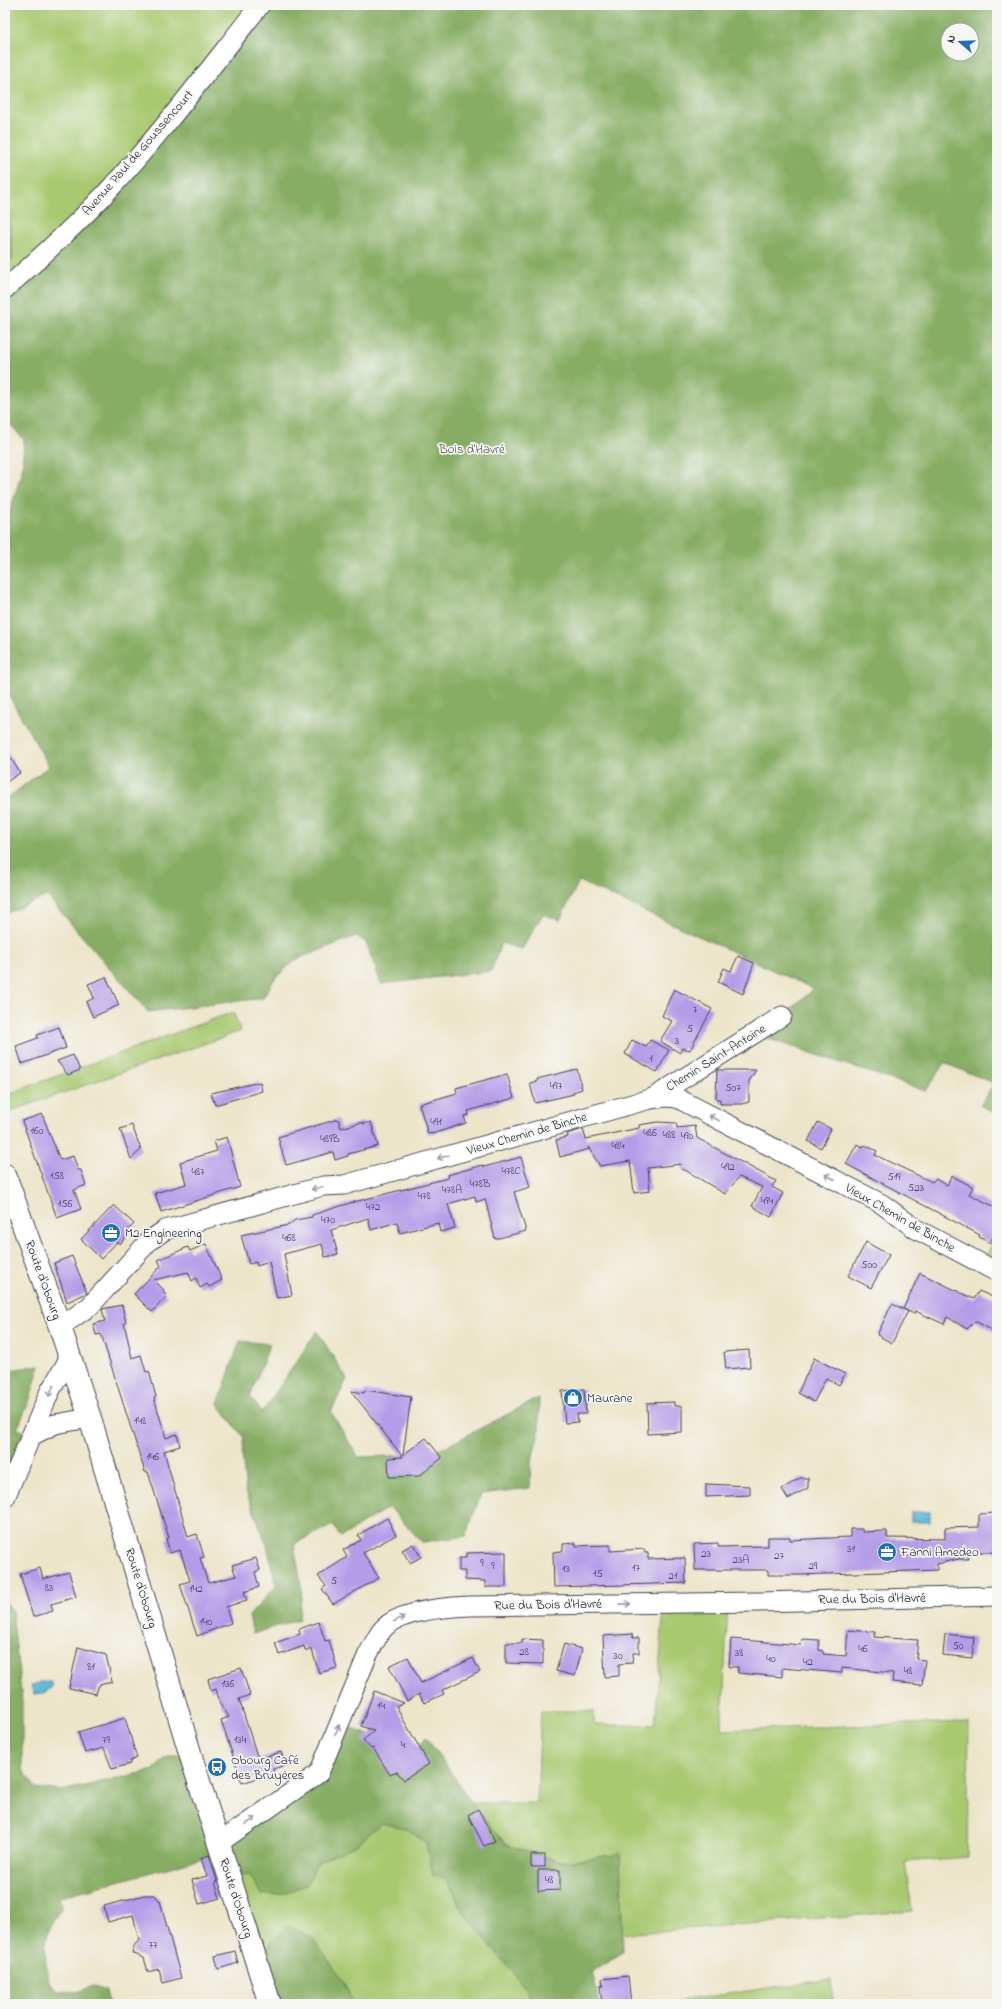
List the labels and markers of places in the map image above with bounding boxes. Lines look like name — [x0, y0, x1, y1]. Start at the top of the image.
office icon: M2 Engineering — [100, 1222, 122, 1244]
place label: M2 Engineering — [125, 1224, 202, 1244]
shop icon: Maurane — [562, 1387, 584, 1409]
place label: Maurane — [587, 1389, 633, 1408]
office icon: Fanni Amedeo — [876, 1541, 898, 1563]
place label: Fanni Amedeo — [900, 1543, 979, 1562]
place label: Obourg Café des Bruyères — [231, 1751, 304, 1786]
bus stop icon: Obourg Café des Bruyères — [206, 1756, 228, 1778]

